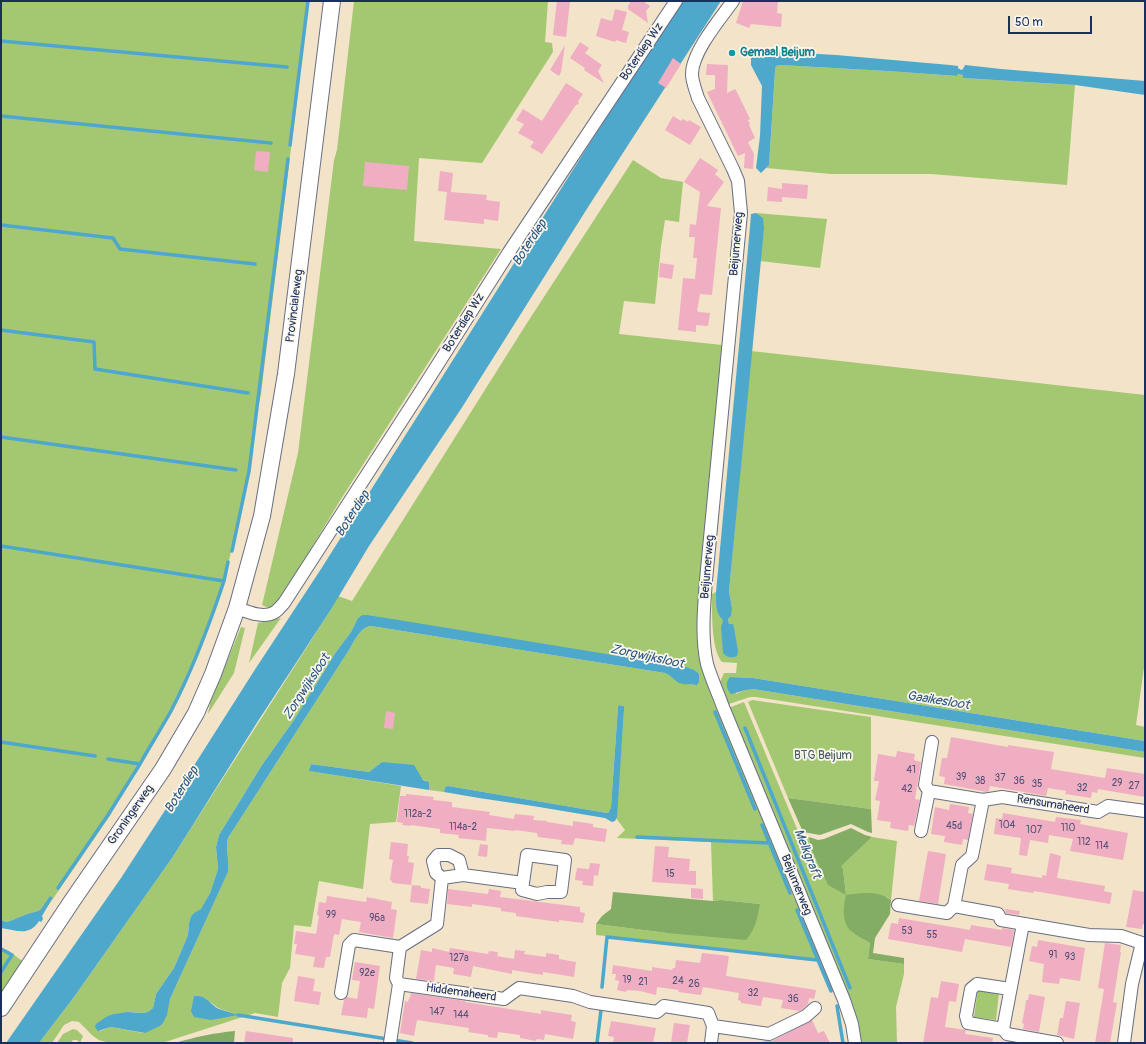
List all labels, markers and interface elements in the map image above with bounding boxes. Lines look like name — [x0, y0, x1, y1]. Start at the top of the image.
scale bar — [1010, 8, 1094, 34]
text: 50 m — [1015, 15, 1043, 30]
street label: Boterdiep Wz — [617, 20, 667, 84]
place label: Gemaal Beijum — [740, 46, 815, 60]
marker: Gemaal Beijum — [727, 48, 737, 58]
street label: Beijumerweg — [727, 211, 747, 277]
water label: Boterdiep — [509, 217, 551, 269]
street label: Provincialeweg — [283, 269, 307, 343]
street label: Boterdiep Wz — [440, 291, 488, 355]
water label: Boterdiep — [332, 488, 374, 540]
street label: Beijumerweg — [698, 534, 718, 600]
water label: Zorgwijksloot — [609, 642, 685, 672]
water label: Zorgwijksloot — [280, 651, 334, 723]
water label: Gaaikesloot — [906, 688, 970, 714]
park label: BTG Beijum — [794, 749, 852, 763]
water label: Boterdiep — [162, 764, 202, 816]
house number: 41 — [906, 764, 916, 776]
house number: 39 — [956, 771, 966, 783]
house number: 37 — [995, 772, 1005, 784]
house number: 38 — [975, 775, 985, 787]
house number: 36 — [1013, 775, 1025, 787]
house number: 29 — [1112, 777, 1122, 789]
house number: 35 — [1032, 778, 1042, 790]
house number: 27 — [1129, 780, 1139, 792]
street label: Groningerweg — [105, 782, 157, 848]
house number: 32 — [1076, 782, 1088, 794]
house number: 42 — [901, 783, 913, 795]
street label: Rensumaheerd — [1016, 792, 1090, 818]
house number: 112a-2 — [404, 808, 432, 820]
house number: 104 — [999, 819, 1015, 831]
house number: 45d — [946, 820, 962, 832]
house number: 114a-2 — [449, 821, 477, 833]
house number: 110 — [1061, 822, 1075, 834]
house number: 107 — [1026, 824, 1042, 836]
water label: Melkgraft — [790, 827, 824, 881]
house number: 112 — [1077, 836, 1091, 848]
house number: 114 — [1095, 840, 1109, 852]
street label: Beijumerweg — [777, 853, 815, 917]
house number: 15 — [665, 868, 675, 880]
house number: 99 — [326, 909, 336, 921]
house number: 96a — [369, 912, 385, 924]
house number: 53 — [902, 925, 912, 937]
house number: 55 — [927, 929, 937, 941]
house number: 91 — [1048, 949, 1058, 961]
house number: 93 — [1065, 951, 1075, 963]
house number: 127a — [449, 952, 469, 964]
house number: 92e — [359, 967, 375, 979]
house number: 19 — [622, 974, 632, 986]
house number: 24 — [672, 975, 684, 987]
house number: 21 — [638, 976, 648, 988]
house number: 26 — [688, 978, 700, 990]
street label: Hiddemaheerd — [425, 981, 497, 1005]
house number: 32 — [747, 987, 759, 999]
house number: 36 — [787, 993, 799, 1005]
house number: 147 — [430, 1006, 444, 1018]
house number: 144 — [453, 1009, 469, 1021]

